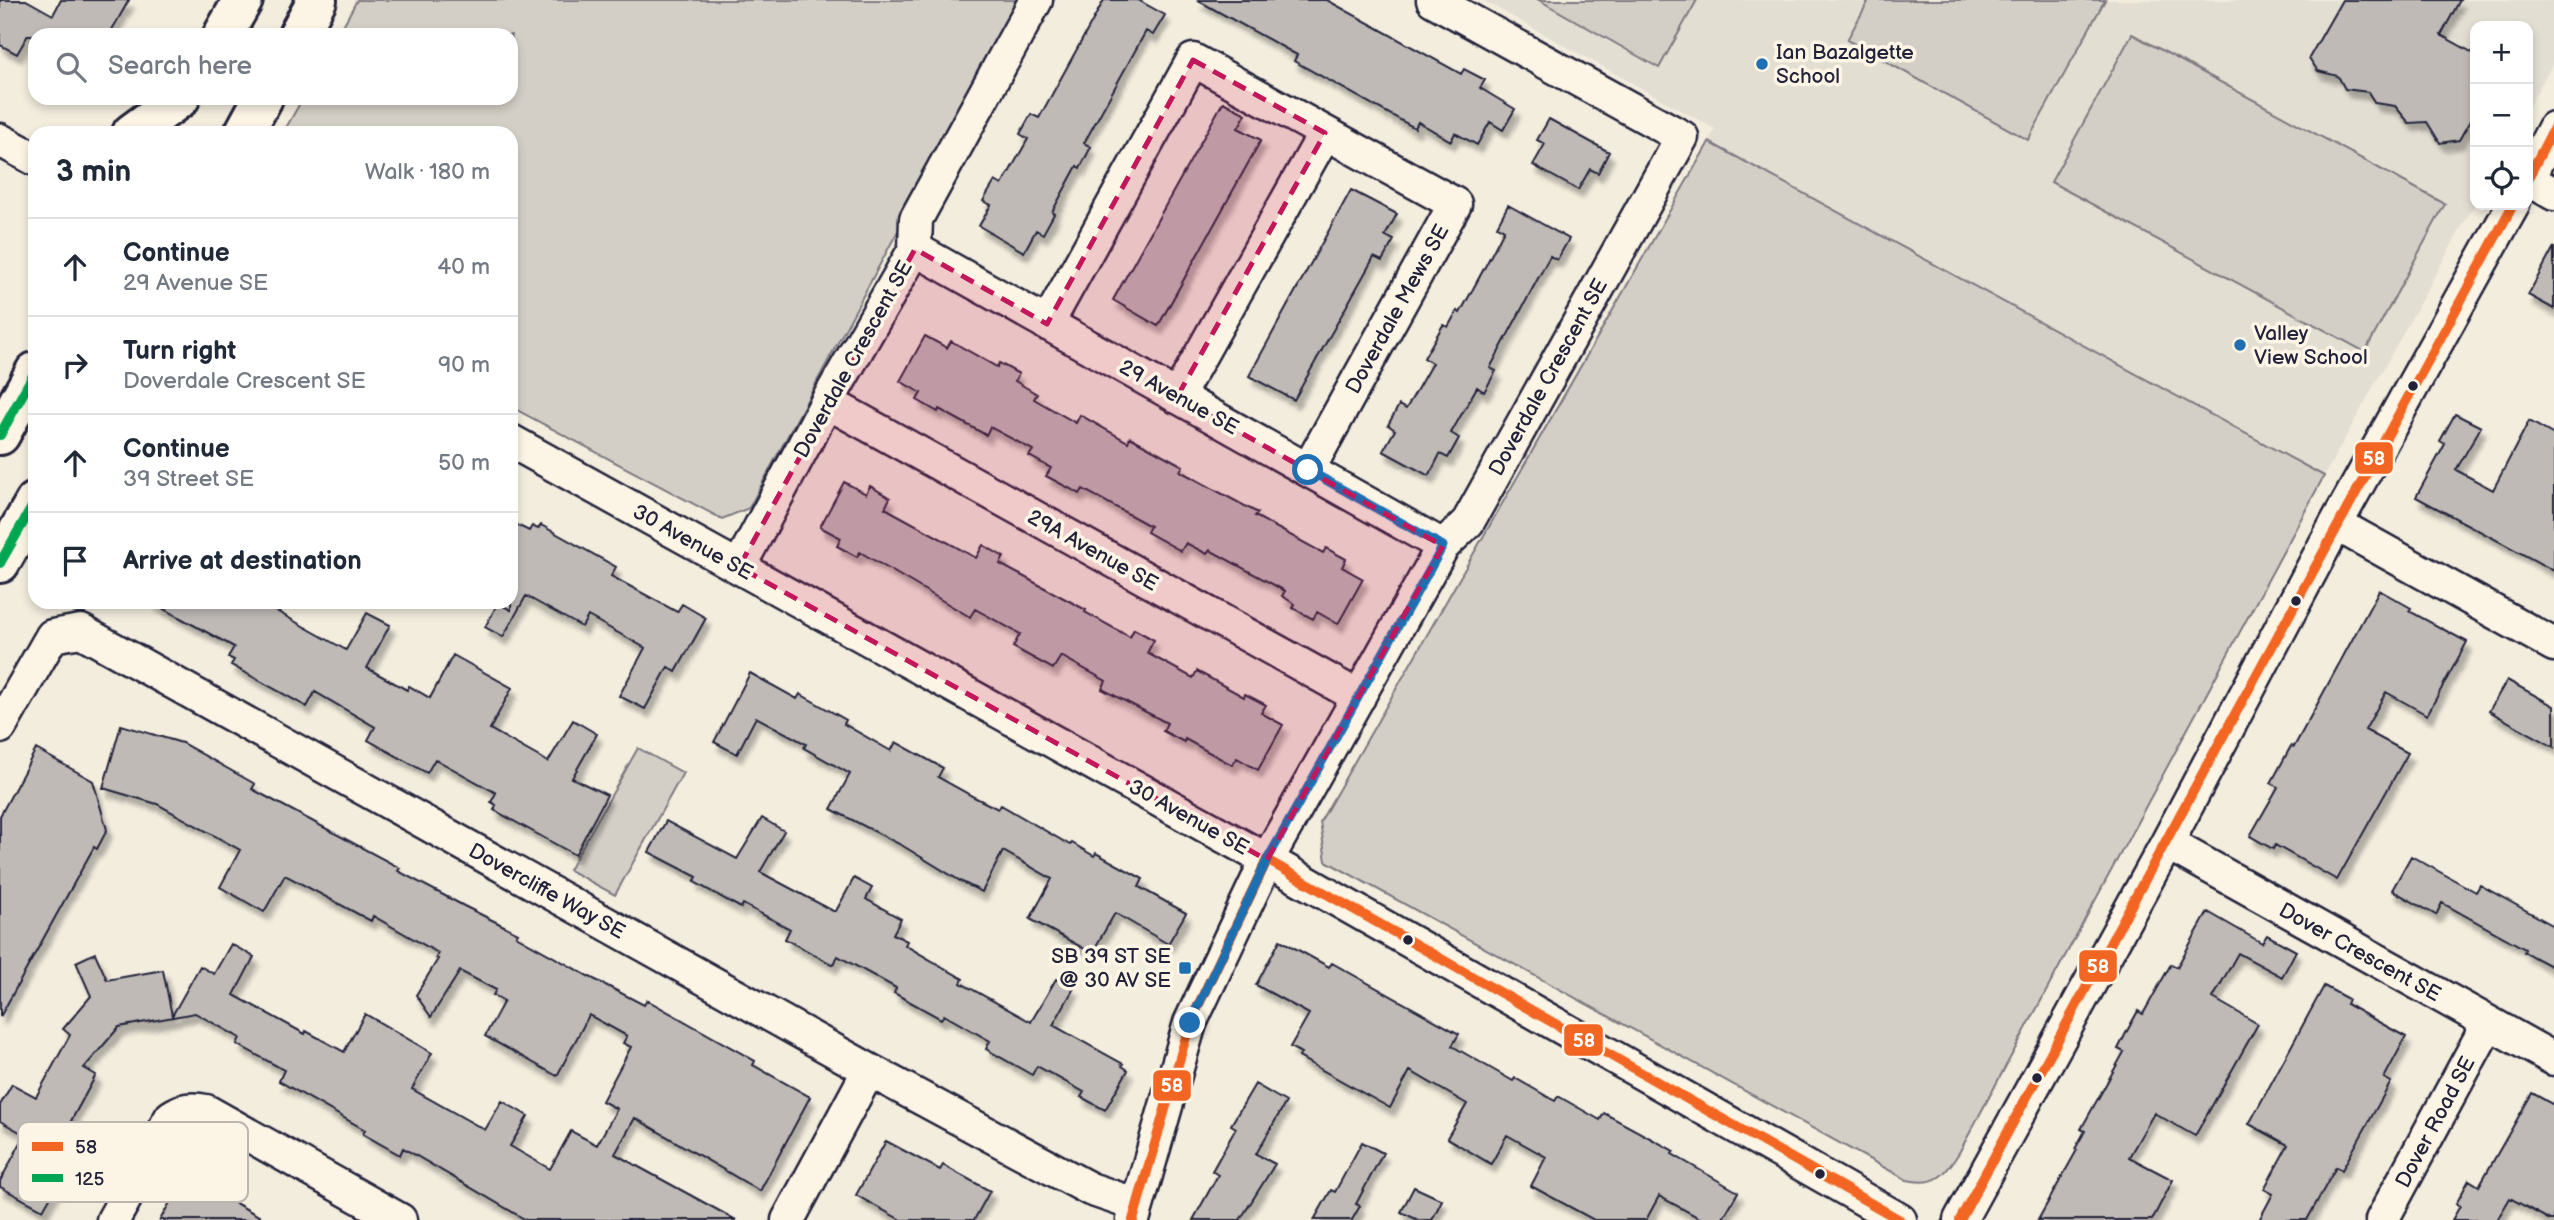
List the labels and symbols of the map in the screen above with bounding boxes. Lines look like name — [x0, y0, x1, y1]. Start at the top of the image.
place label: Ian Bazalgette School — [1776, 40, 1914, 89]
marker: Ian Bazalgette School — [1754, 56, 1770, 72]
street label: Doverdale Mews SE — [1341, 220, 1454, 398]
street label: Doverdale Crescent SE — [789, 256, 918, 462]
street label: Doverdale Crescent SE — [1484, 274, 1613, 480]
place label: Valley View School — [2254, 321, 2368, 370]
marker: Valley View School — [2232, 337, 2248, 353]
street label: 29 Avenue SE — [1115, 354, 1243, 440]
unlabelled marker — [2406, 379, 2420, 393]
line badge: 58 — [2354, 441, 2394, 475]
text: 58 — [2363, 448, 2385, 471]
route start — [1292, 454, 1323, 485]
street label: 30 Avenue SE — [628, 499, 757, 586]
street label: 29A Avenue SE — [1023, 504, 1162, 597]
unlabelled marker — [2289, 594, 2303, 608]
street label: 30 Avenue SE — [1124, 774, 1253, 861]
street label: Dovercliffe Way SE — [464, 838, 629, 945]
street label: Dover Crescent SE — [2275, 898, 2445, 1007]
unlabelled marker — [1401, 933, 1415, 947]
place label: SB 39 ST SE @ 30 AV SE — [1051, 944, 1171, 993]
line badge: 58 — [2078, 949, 2118, 983]
text: 58 — [2087, 956, 2109, 979]
marker: SB 39 ST SE @ 30 AV SE — [1177, 960, 1193, 976]
route end — [1174, 1007, 1205, 1038]
line badge: 58 — [1563, 1023, 1604, 1057]
text: 58 — [1573, 1030, 1595, 1053]
street label: Dover Road SE — [2390, 1052, 2481, 1192]
line badge: 58 — [1152, 1069, 1192, 1102]
unlabelled marker — [2030, 1071, 2044, 1085]
text: 58 — [1161, 1075, 1183, 1098]
legend — [18, 1122, 248, 1202]
text: 58 — [75, 1136, 97, 1159]
unlabelled marker — [1813, 1167, 1827, 1181]
text: 125 — [75, 1168, 105, 1191]

